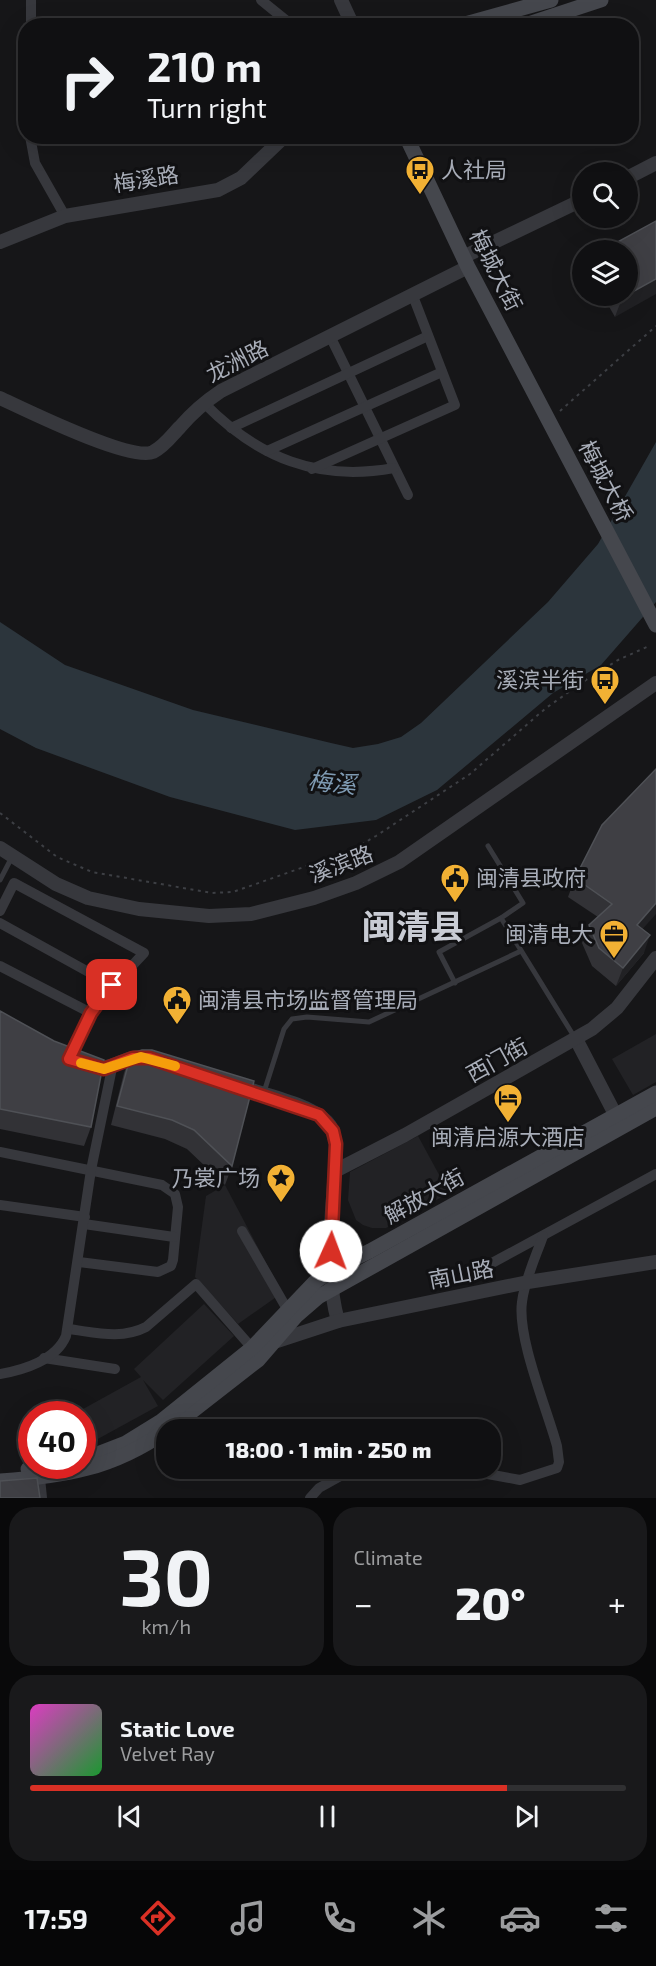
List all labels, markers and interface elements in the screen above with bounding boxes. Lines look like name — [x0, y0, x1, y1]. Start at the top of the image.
text: 210 m — [147, 40, 262, 90]
icon: right — [48, 42, 126, 120]
text: Turn right — [147, 91, 267, 123]
bus stop icon: 人社局 — [404, 154, 436, 196]
place label: 人社局 — [441, 156, 507, 182]
street label: 梅溪路 — [111, 160, 180, 196]
map controls — [572, 162, 638, 306]
button: search — [572, 162, 638, 228]
street label: 梅城大街 — [465, 224, 528, 315]
button: layers — [572, 240, 638, 306]
street label: 龙洲路 — [201, 334, 272, 387]
street label: 梅城大桥 — [575, 436, 639, 525]
bus stop icon: 溪滨半街 — [589, 664, 621, 706]
place label: 溪滨半街 — [496, 666, 584, 692]
water label: 梅溪 — [307, 765, 361, 799]
street label: 溪滨路 — [305, 839, 376, 887]
public building icon: 闽清县政府 — [439, 862, 471, 904]
place label: 闽清县政府 — [476, 864, 586, 890]
district label: 闽清县 — [362, 905, 464, 946]
office icon: 闽清电大 — [598, 918, 630, 960]
place label: 闽清电大 — [505, 920, 593, 946]
pin — [86, 959, 137, 1010]
icon: arrive — [95, 968, 128, 1001]
public building icon: 闽清县市场监督管理局 — [161, 984, 193, 1026]
place label: 闽清县市场监督管理局 — [198, 986, 418, 1012]
street label: 西门街 — [461, 1032, 532, 1086]
hotel icon: 闽清启源大酒店 — [492, 1082, 524, 1124]
place label: 闽清启源大酒店 — [431, 1123, 585, 1149]
place icon: 乃裳广场 — [265, 1162, 297, 1204]
street label: 解放大街 — [379, 1162, 468, 1228]
place label: 乃裳广场 — [172, 1164, 260, 1190]
position arrow — [299, 1219, 363, 1283]
street label: 南山路 — [426, 1254, 496, 1292]
speed limit sign: 40 — [18, 1401, 96, 1479]
text: 18:00 · 1 min · 250 m — [226, 1436, 431, 1462]
text: 30 — [120, 1528, 213, 1622]
text: Climate — [354, 1545, 423, 1569]
text: 20° — [455, 1575, 526, 1629]
text: − — [354, 1583, 373, 1623]
text: + — [608, 1583, 626, 1623]
text: km/h — [141, 1614, 191, 1638]
text: Static Love — [120, 1715, 235, 1741]
text: Velvet Ray — [120, 1741, 215, 1765]
icon: previous — [113, 1800, 146, 1833]
icon: pause — [311, 1800, 344, 1833]
icon: next — [510, 1800, 543, 1833]
icon: directions — [137, 1897, 179, 1939]
icon: music — [227, 1897, 269, 1939]
icon: phone — [318, 1897, 360, 1939]
icon: climate — [408, 1897, 450, 1939]
icon: car — [499, 1897, 541, 1939]
icon: filters — [590, 1897, 632, 1939]
text: 17:59 — [24, 1902, 88, 1934]

